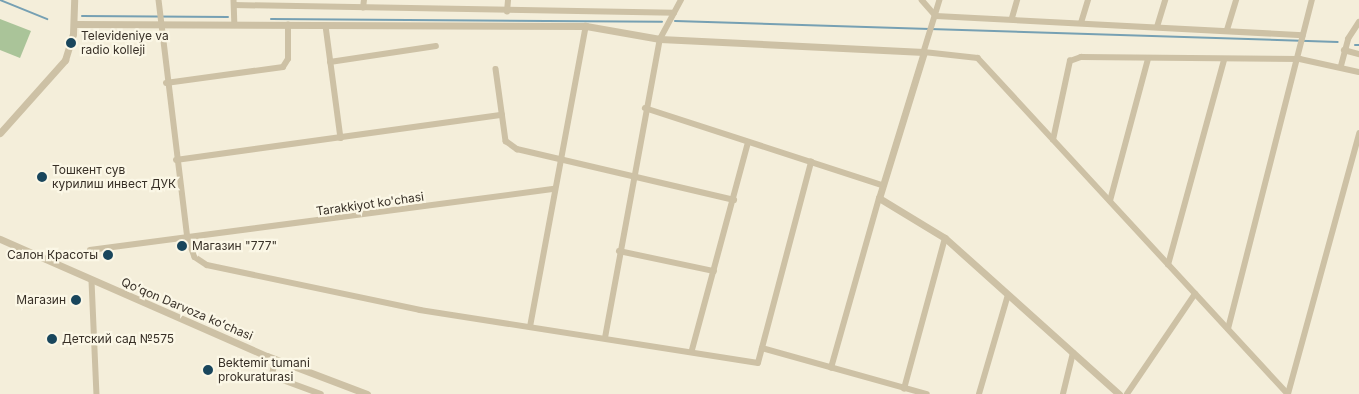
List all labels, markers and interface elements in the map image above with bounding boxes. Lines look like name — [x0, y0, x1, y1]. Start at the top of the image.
place label: Televideniye va radio kolleji — [81, 29, 169, 57]
marker: Televideniye va radio kolleji — [65, 37, 77, 49]
place label: Тошкент сув курилиш инвест ДУК — [52, 163, 176, 191]
marker: Тошкент сув курилиш инвест ДУК — [36, 171, 48, 183]
street label: Tarakkiyot ko'chasi — [315, 189, 425, 219]
place label: Магазин "777" — [192, 239, 277, 253]
marker: Магазин "777" — [176, 240, 188, 252]
place label: Салон Красоты — [7, 248, 98, 262]
marker: Салон Красоты — [102, 249, 114, 261]
street label: Qoʻqon Darvoza koʻchasi — [119, 275, 255, 343]
place label: Магазин — [16, 293, 66, 307]
marker: Магазин — [70, 294, 82, 306]
place label: Детский сад №575 — [62, 332, 174, 346]
marker: Детский сад №575 — [46, 333, 58, 345]
place label: Bektemir tumani prokuraturasi — [218, 356, 310, 384]
marker: Bektemir tumani prokuraturasi — [202, 364, 214, 376]

